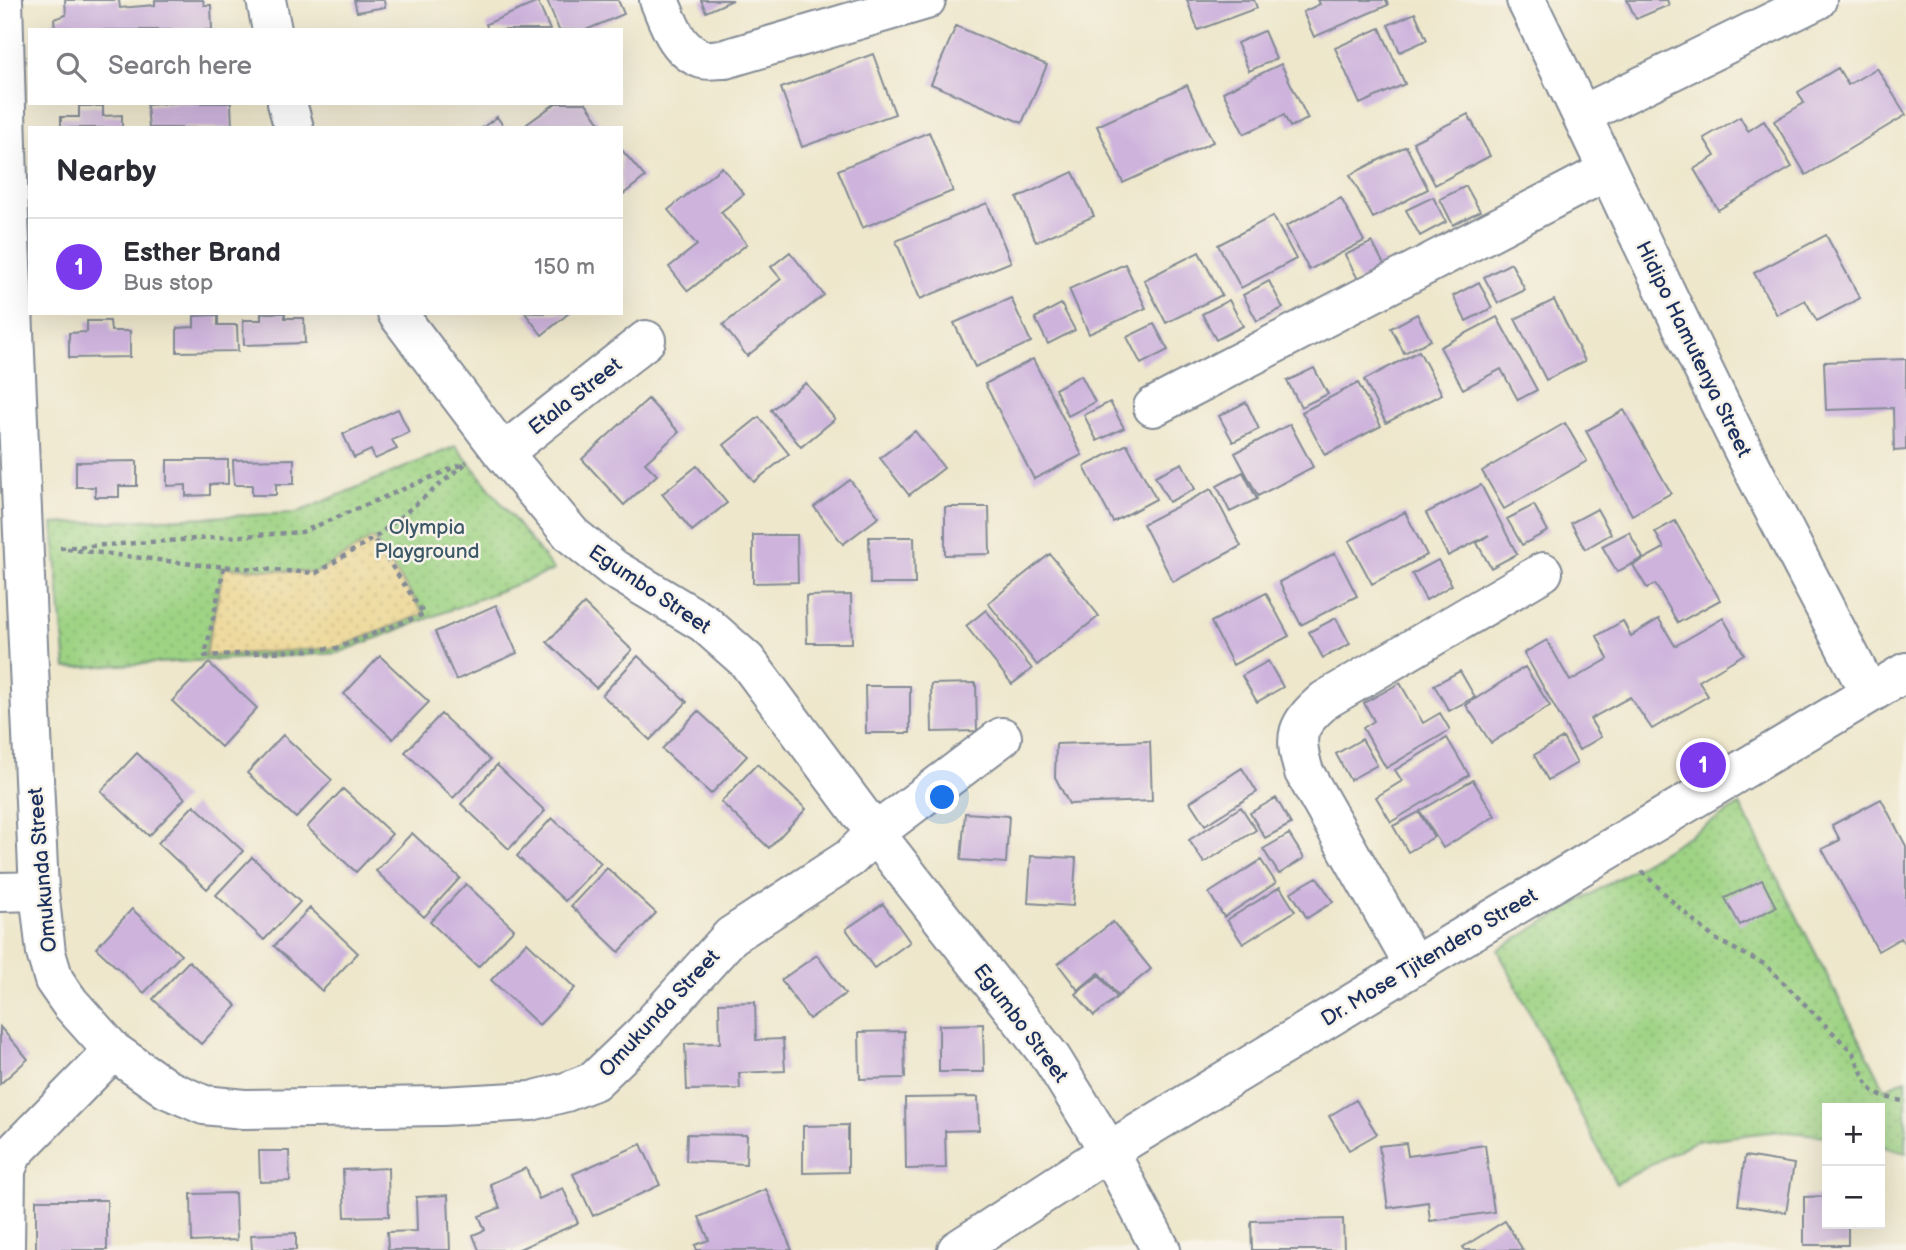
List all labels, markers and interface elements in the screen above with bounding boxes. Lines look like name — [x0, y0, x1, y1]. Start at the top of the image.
search box — [28, 28, 623, 105]
icon: search — [52, 48, 90, 86]
text: Search here — [108, 51, 252, 82]
text: Nearby — [56, 154, 156, 190]
street label: Hidipo Hamutenya Street — [1630, 237, 1757, 462]
text: Esther Brand — [123, 238, 281, 269]
text: 1 — [74, 253, 84, 281]
text: 150 m — [534, 253, 595, 281]
text: Bus stop — [123, 269, 213, 297]
street label: Etala Street — [524, 352, 627, 440]
park label: Olympia Playground — [374, 515, 480, 564]
street label: Egumbo Street — [584, 539, 716, 640]
pin: 1 — [1680, 739, 1726, 791]
your location — [925, 780, 959, 814]
street label: Omukunda Street — [23, 786, 62, 953]
street label: Dr. Mose Tjitendero Street — [1317, 883, 1542, 1032]
street label: Omukunda Street — [594, 944, 725, 1082]
street label: Egumbo Street — [968, 959, 1074, 1088]
map controls — [1822, 1103, 1885, 1229]
button: + — [1822, 1103, 1885, 1166]
button: − — [1822, 1166, 1885, 1229]

